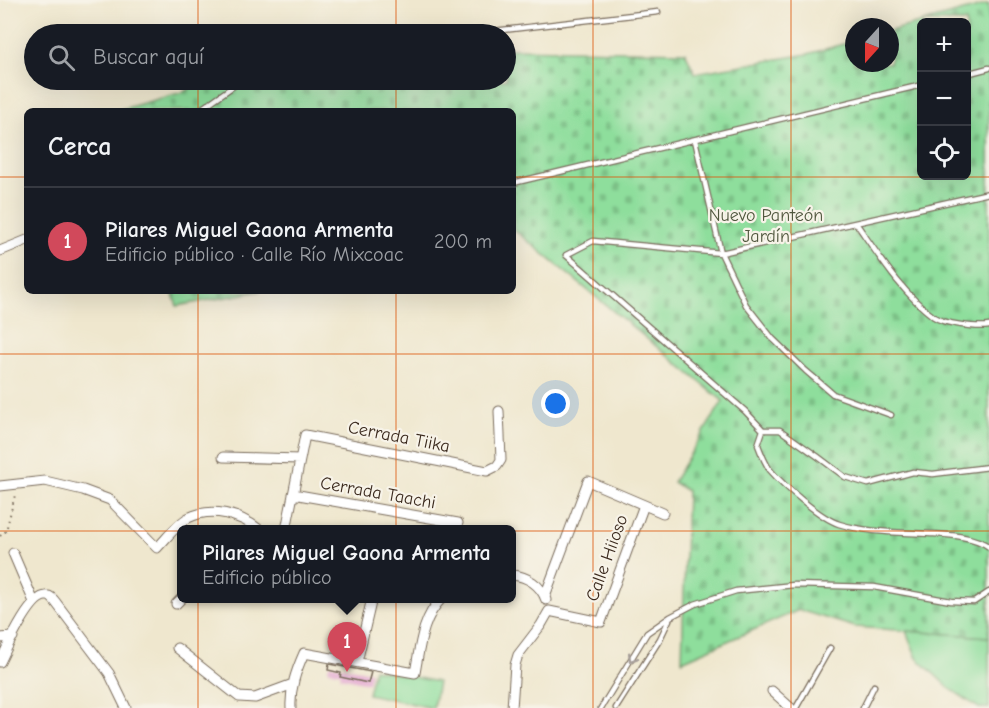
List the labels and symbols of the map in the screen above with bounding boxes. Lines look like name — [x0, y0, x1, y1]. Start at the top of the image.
north arrow — [845, 18, 899, 72]
park label: Nuevo Panteón Jardín — [709, 205, 823, 247]
your location — [541, 389, 570, 418]
street label: Cerrada Tiika — [346, 417, 452, 457]
street label: Cerrada Taachi — [319, 473, 437, 513]
street label: Calle Hiioso — [582, 512, 632, 604]
pin: 1 — [328, 622, 366, 672]
one-way arrow — [627, 652, 639, 662]

